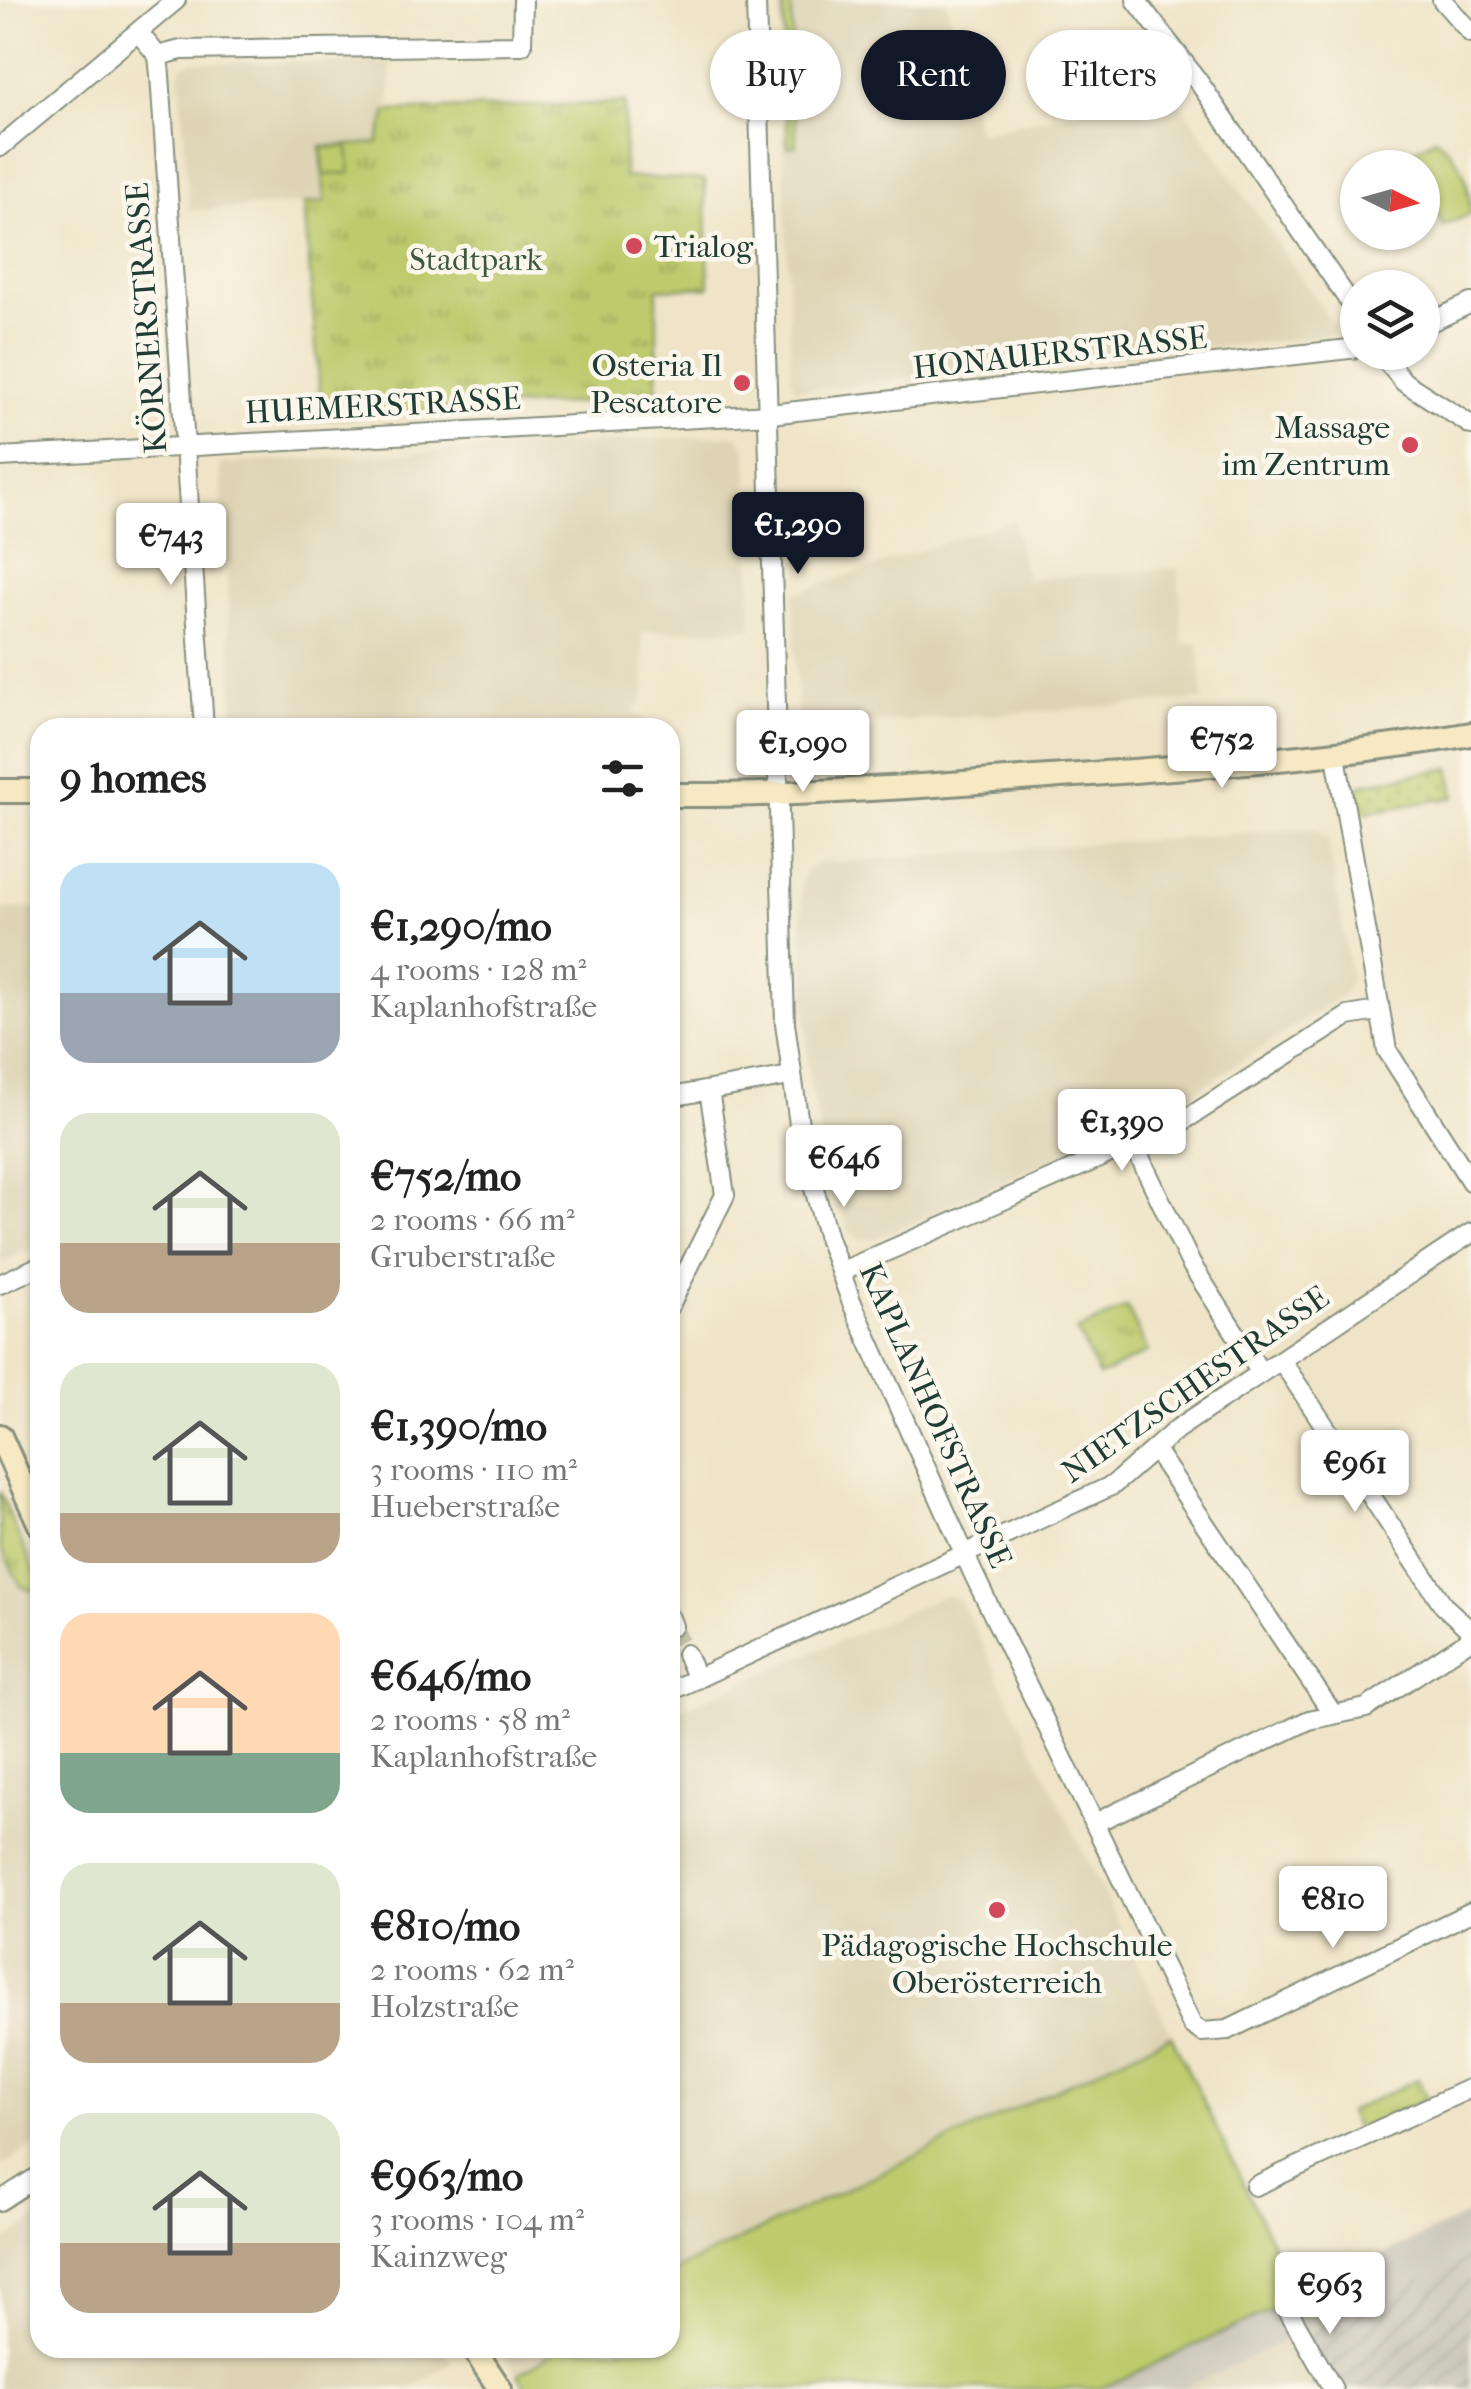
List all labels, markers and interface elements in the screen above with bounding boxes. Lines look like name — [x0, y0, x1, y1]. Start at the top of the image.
chip: Buy — [710, 30, 841, 120]
chip: Rent — [861, 30, 1006, 120]
chip: Filters — [1026, 30, 1192, 120]
north arrow — [1340, 150, 1440, 250]
map controls — [1340, 150, 1440, 370]
street label: KÖRNERSTRASSE — [119, 181, 174, 455]
place label: Trialog — [654, 228, 754, 265]
marker: Trialog — [623, 235, 645, 257]
park label: Stadtpark — [409, 241, 543, 278]
button: layers — [1340, 270, 1440, 370]
street label: HONAUERSTRASSE — [911, 319, 1209, 386]
place label: Osteria Il Pescatore — [590, 347, 722, 421]
marker: Osteria Il Pescatore — [731, 372, 753, 394]
street label: HUEMERSTRASSE — [244, 380, 522, 431]
place label: Massage im Zentrum — [1221, 409, 1390, 483]
marker: Massage im Zentrum — [1399, 434, 1421, 456]
pin: €1,290 — [717, 492, 879, 577]
pin: €743 — [112, 503, 230, 588]
text: €1,290 — [754, 506, 842, 543]
text: €743 — [138, 517, 204, 554]
pin: €752 — [1163, 706, 1281, 791]
pin: €1,090 — [722, 710, 884, 795]
text: €752 — [1190, 720, 1254, 757]
text: €1,090 — [758, 724, 848, 761]
icon: filters — [595, 751, 650, 806]
text: 9 homes — [60, 754, 207, 803]
text: €1,290/mo — [370, 902, 552, 951]
icon: home — [140, 903, 260, 1023]
text: 4 rooms · 128 m² — [370, 951, 587, 988]
text: Kaplanhofstraße — [370, 988, 597, 1025]
pin: €1,390 — [1041, 1089, 1203, 1174]
text: €1,390 — [1080, 1103, 1164, 1140]
pin: €646 — [785, 1125, 903, 1210]
text: €646 — [808, 1139, 880, 1176]
text: €752/mo — [370, 1152, 521, 1201]
icon: home — [140, 1153, 260, 1273]
text: 2 rooms · 66 m² — [370, 1201, 575, 1238]
text: Gruberstraße — [370, 1238, 556, 1275]
street label: KAPLANHOFSTRASSE — [852, 1257, 1019, 1573]
street label: NIETZSCHESTRASSE — [1055, 1278, 1336, 1491]
text: €1,390/mo — [370, 1402, 547, 1451]
icon: home — [140, 1403, 260, 1523]
pin: €961 — [1296, 1430, 1414, 1515]
text: €961 — [1323, 1444, 1387, 1481]
text: 3 rooms · 110 m² — [370, 1451, 577, 1488]
text: Hueberstraße — [370, 1488, 560, 1525]
text: €646/mo — [370, 1652, 531, 1701]
icon: home — [140, 1653, 260, 1773]
text: 2 rooms · 58 m² — [370, 1701, 570, 1738]
text: Kaplanhofstraße — [370, 1738, 597, 1775]
pin: €810 — [1274, 1866, 1392, 1951]
text: €810 — [1301, 1880, 1365, 1917]
marker: Pädagogische Hochschule Oberösterreich — [986, 1899, 1008, 1921]
text: €810/mo — [370, 1902, 520, 1951]
icon: home — [140, 1903, 260, 2023]
place label: Pädagogische Hochschule Oberösterreich — [821, 1927, 1173, 2001]
text: 2 rooms · 62 m² — [370, 1951, 574, 1988]
text: Holzstraße — [370, 1988, 519, 2025]
text: €963/mo — [370, 2152, 523, 2201]
icon: home — [140, 2153, 260, 2273]
text: 3 rooms · 104 m² — [370, 2201, 584, 2238]
text: Kainzweg — [370, 2238, 507, 2275]
pin: €963 — [1271, 2252, 1389, 2337]
text: €963 — [1297, 2266, 1363, 2303]

